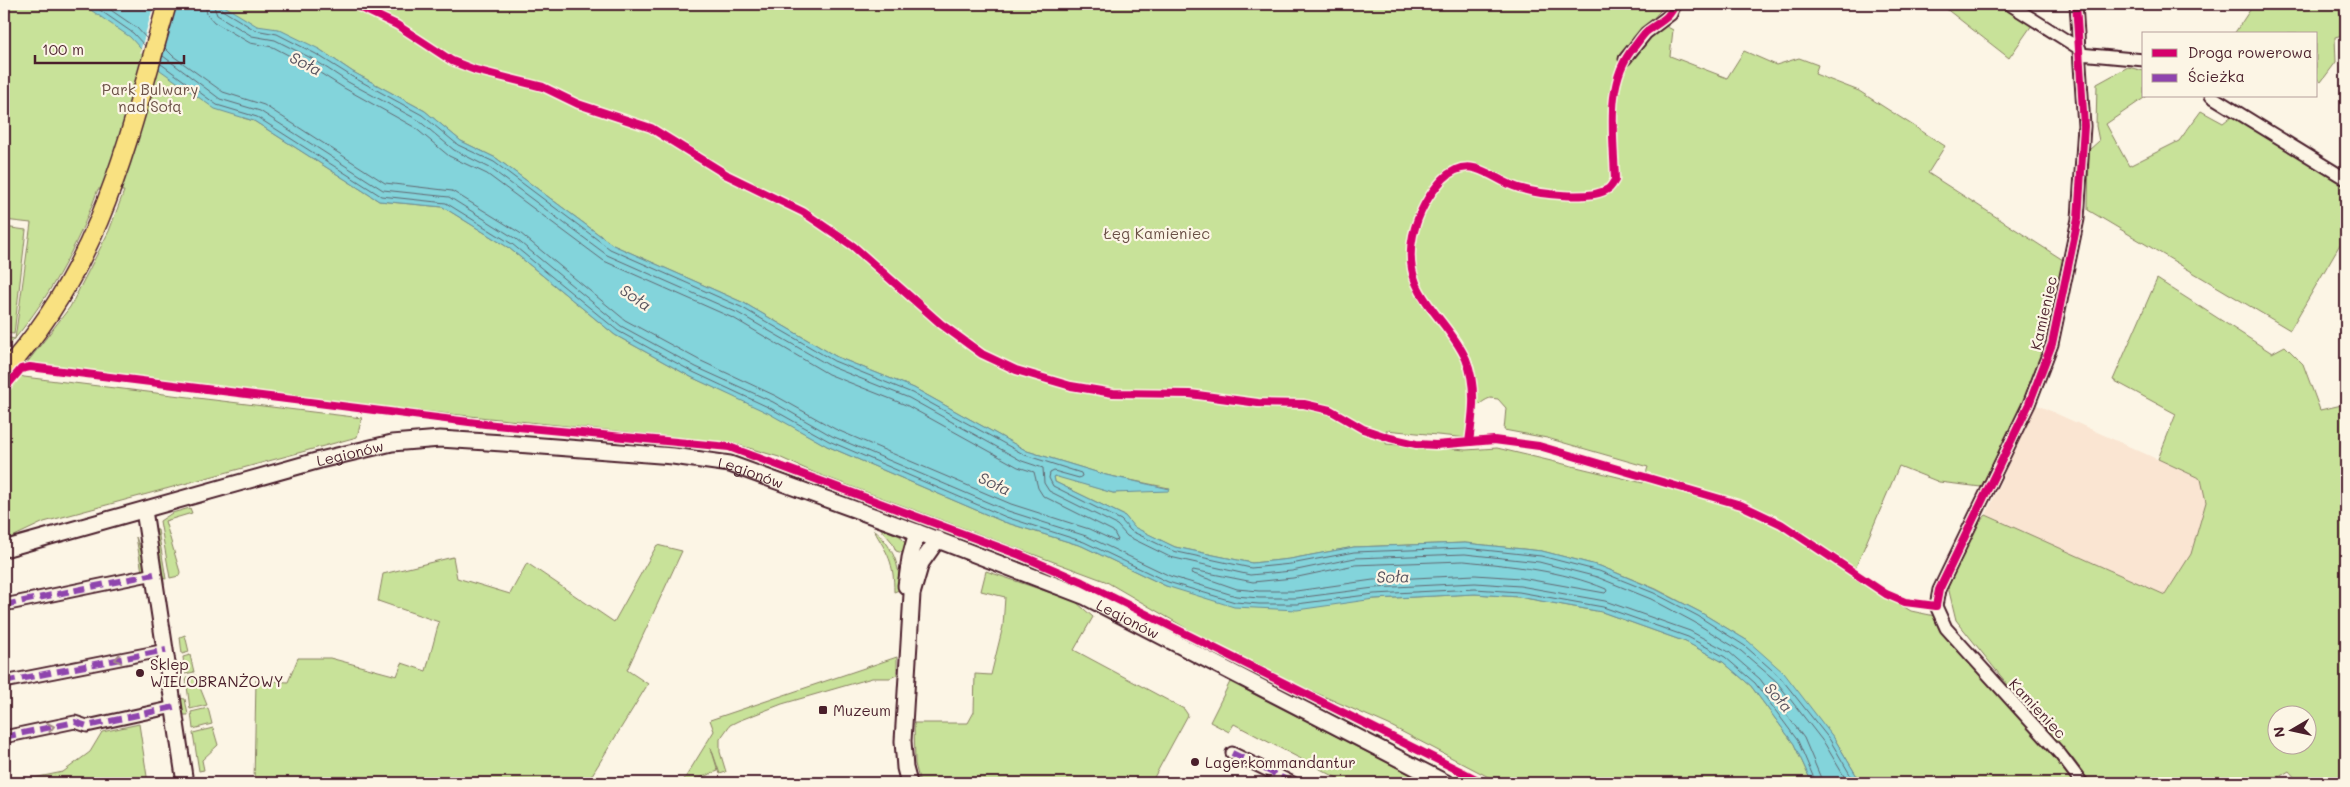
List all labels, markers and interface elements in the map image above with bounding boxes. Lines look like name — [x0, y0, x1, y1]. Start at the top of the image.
scale bar — [35, 32, 184, 64]
legend — [2142, 32, 2318, 98]
text: 100 m — [42, 39, 84, 59]
text: Droga rowerowa — [2188, 42, 2312, 62]
water label: Soła — [286, 46, 326, 80]
text: Ścieżka — [2188, 66, 2245, 86]
park label: Park Bulwary nad Sołą — [102, 79, 198, 116]
park label: Łęg Kamieniec — [1104, 223, 1210, 243]
street label: Kamieniec — [2025, 274, 2061, 352]
water label: Soła — [616, 279, 656, 315]
street label: Legionów — [314, 435, 385, 471]
street label: Legionów — [717, 452, 787, 493]
water label: Soła — [975, 466, 1015, 500]
water label: Soła — [1376, 565, 1410, 587]
street label: Legionów — [1093, 594, 1163, 643]
one-way arrow — [114, 654, 123, 664]
place label: Sklep WIELOBRANŻOWY — [150, 654, 283, 691]
marker: Sklep WIELOBRANŻOWY — [134, 667, 146, 679]
street label: Kamieniec — [2005, 674, 2071, 742]
water label: Soła — [1760, 677, 1798, 717]
place label: Muzeum — [833, 700, 891, 720]
marker: Muzeum — [817, 704, 829, 716]
north arrow — [2268, 704, 2318, 754]
one-way arrow — [47, 723, 56, 733]
text: N — [2268, 725, 2289, 739]
place label: Lagerkommandantur — [1205, 752, 1356, 772]
marker: Lagerkommandantur — [1189, 756, 1201, 768]

